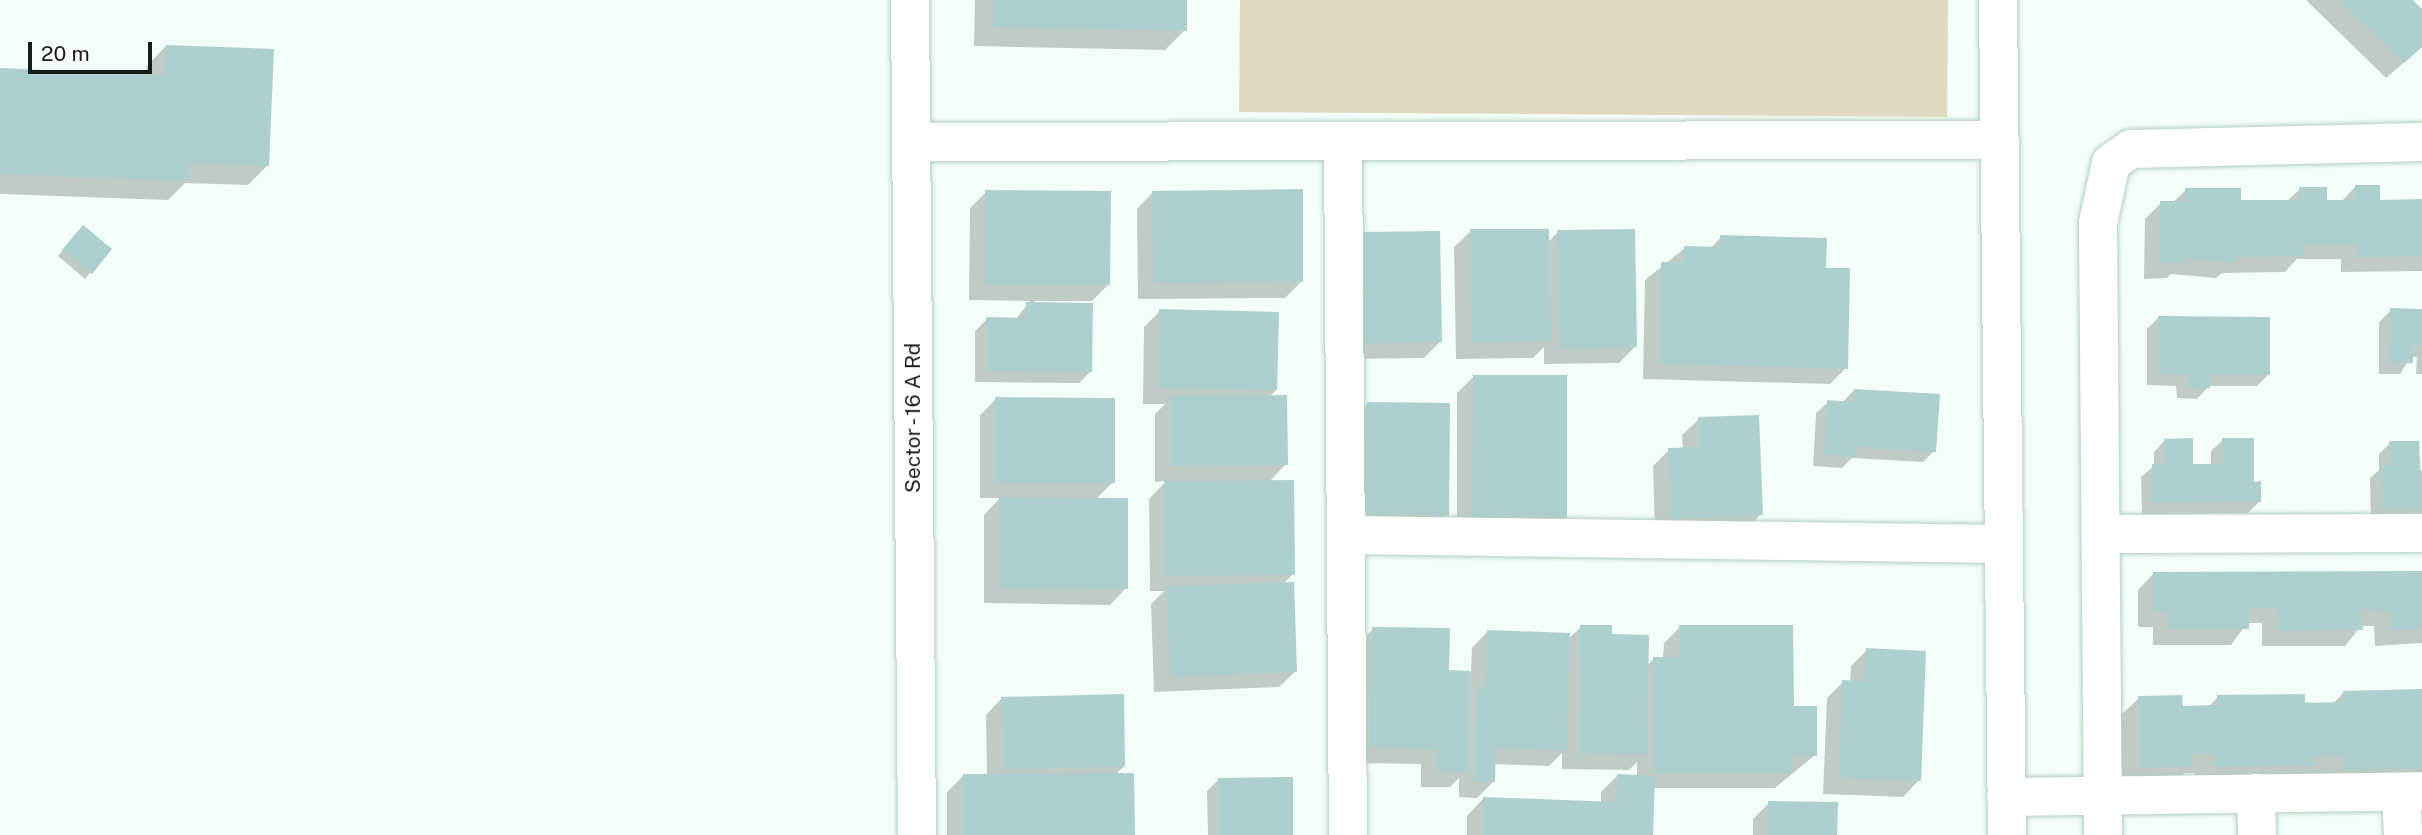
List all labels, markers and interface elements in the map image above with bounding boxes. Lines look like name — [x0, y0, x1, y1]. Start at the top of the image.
scale bar — [32, 28, 156, 72]
text: 20 m — [41, 41, 90, 66]
street label: Sector - 16 A Rd — [900, 340, 926, 496]

